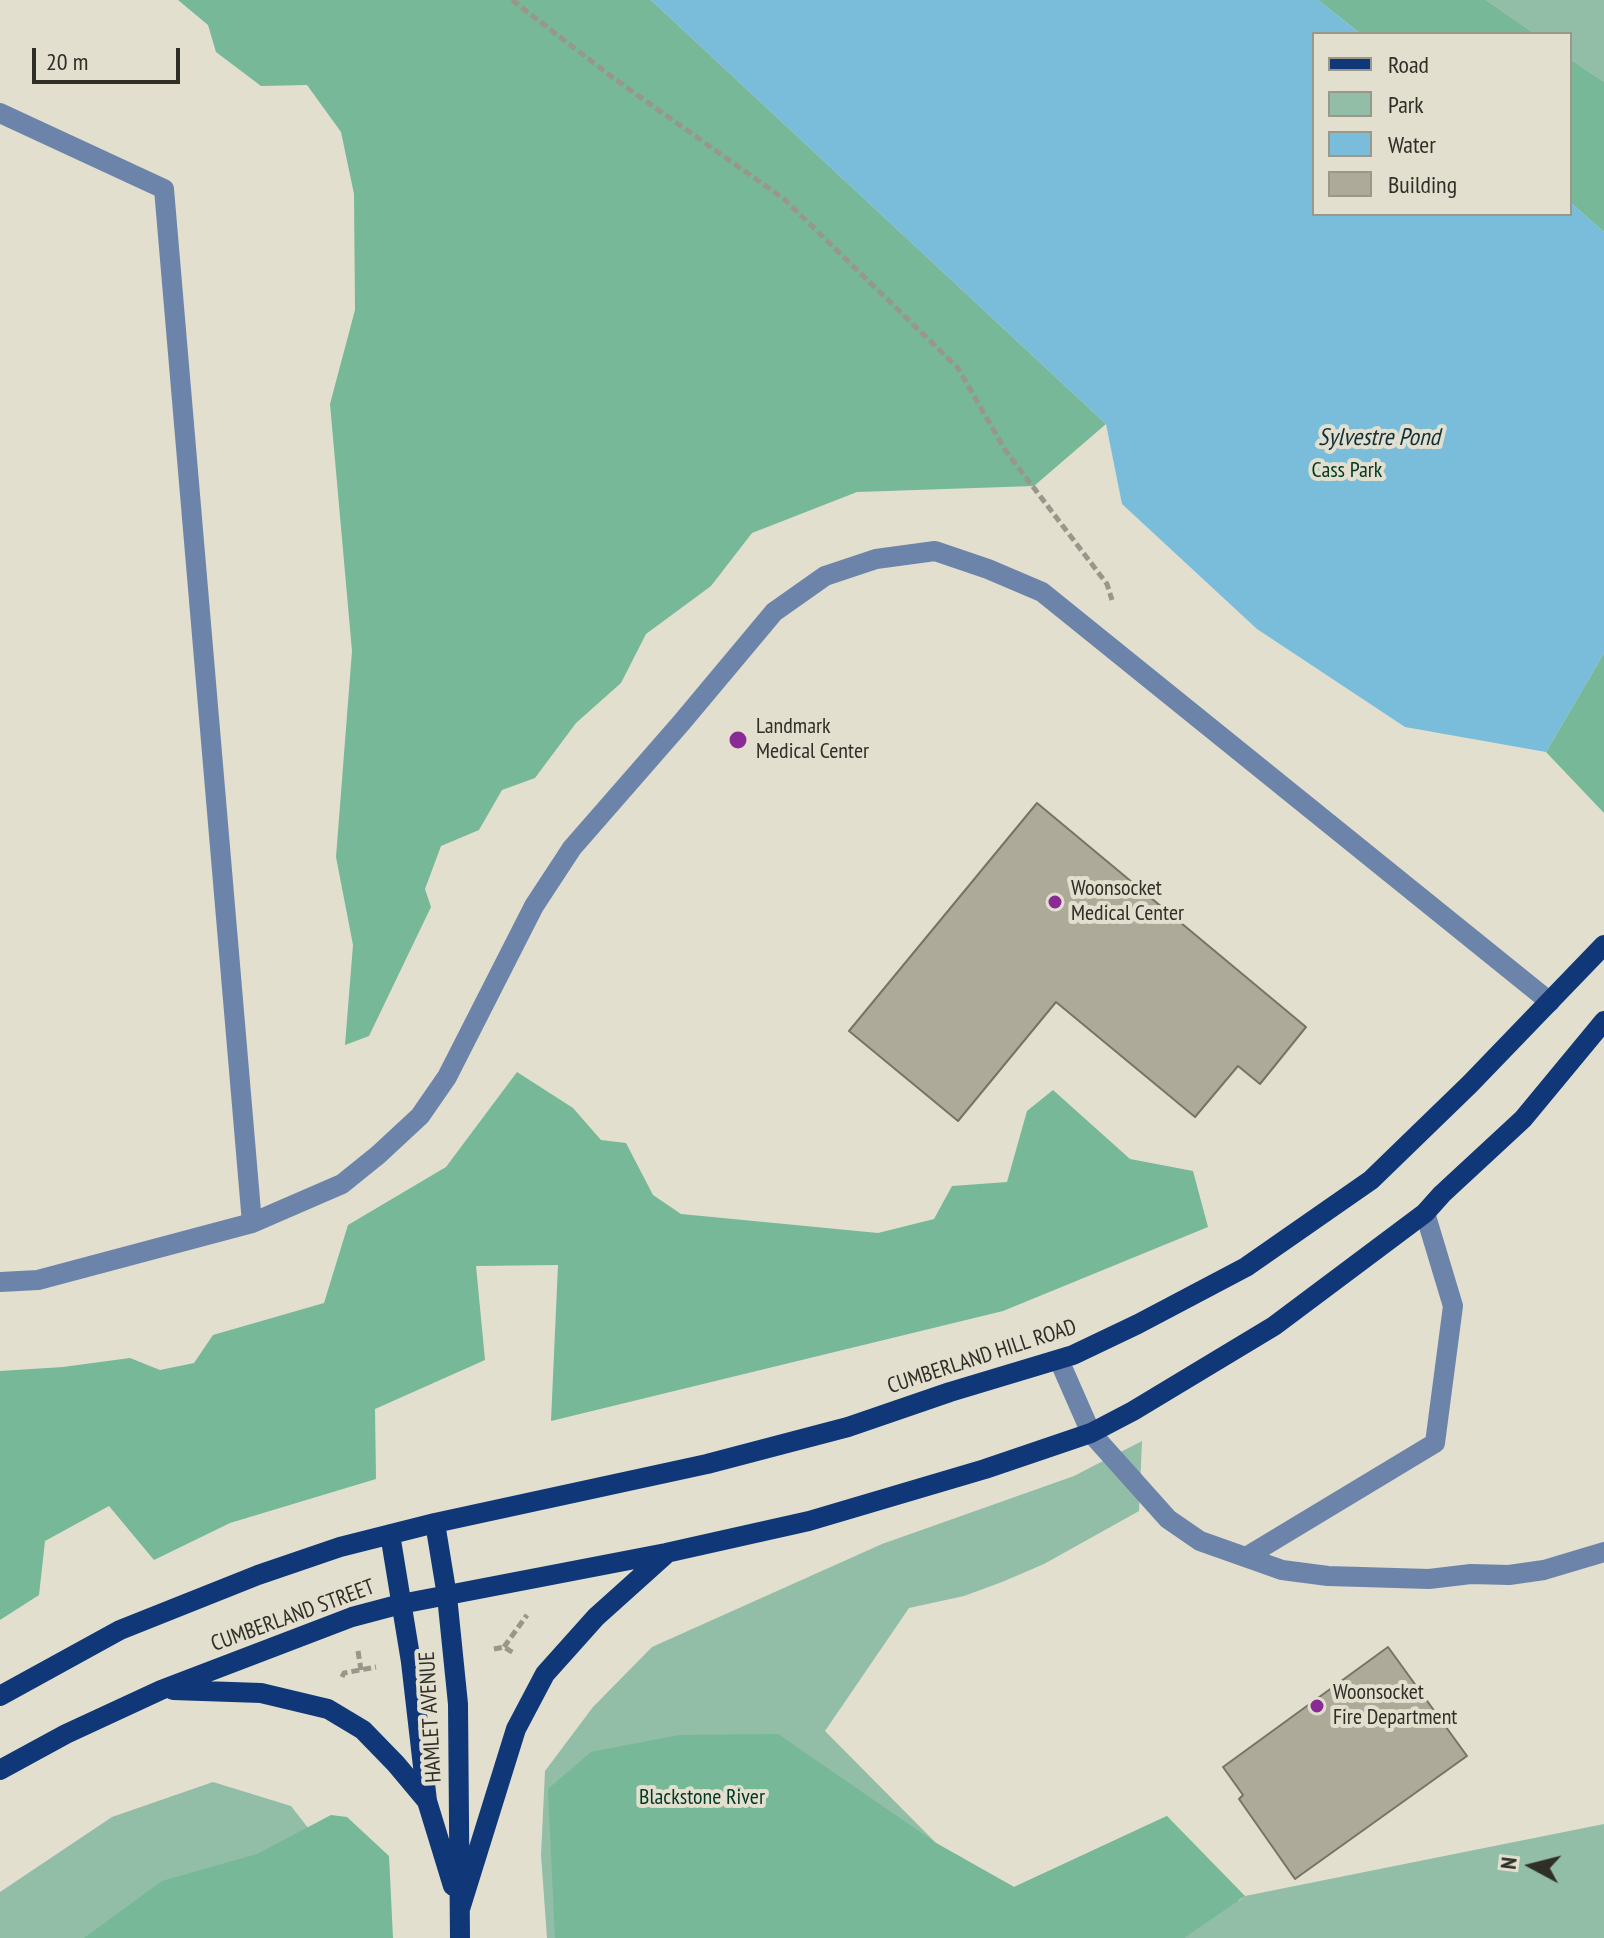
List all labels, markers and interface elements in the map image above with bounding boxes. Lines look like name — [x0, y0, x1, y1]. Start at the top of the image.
scale bar — [36, 32, 184, 82]
legend — [1312, 32, 1572, 216]
text: 20 m — [46, 46, 88, 77]
text: Road — [1388, 49, 1429, 80]
text: Park — [1388, 89, 1424, 120]
text: Water — [1388, 129, 1436, 160]
text: Building — [1388, 169, 1457, 200]
water label: Sylvestre Pond — [1318, 424, 1440, 452]
park label: Cass Park — [1312, 458, 1382, 484]
place label: Landmark Medical Center — [756, 714, 869, 766]
marker: Landmark Medical Center — [727, 729, 749, 751]
place label: Woonsocket Medical Center — [1071, 876, 1184, 928]
marker: Woonsocket Medical Center — [1046, 893, 1064, 911]
street label: CUMBERLAND HILL ROAD — [884, 1314, 1080, 1400]
street label: CUMBERLAND STREET — [208, 1574, 378, 1658]
street label: HAMLET AVENUE — [414, 1651, 448, 1783]
place label: Woonsocket Fire Department — [1333, 1680, 1457, 1732]
marker: Woonsocket Fire Department — [1308, 1697, 1326, 1715]
park label: Blackstone River — [639, 1785, 765, 1811]
north arrow — [1492, 1826, 1572, 1906]
text: N — [1494, 1855, 1523, 1871]

